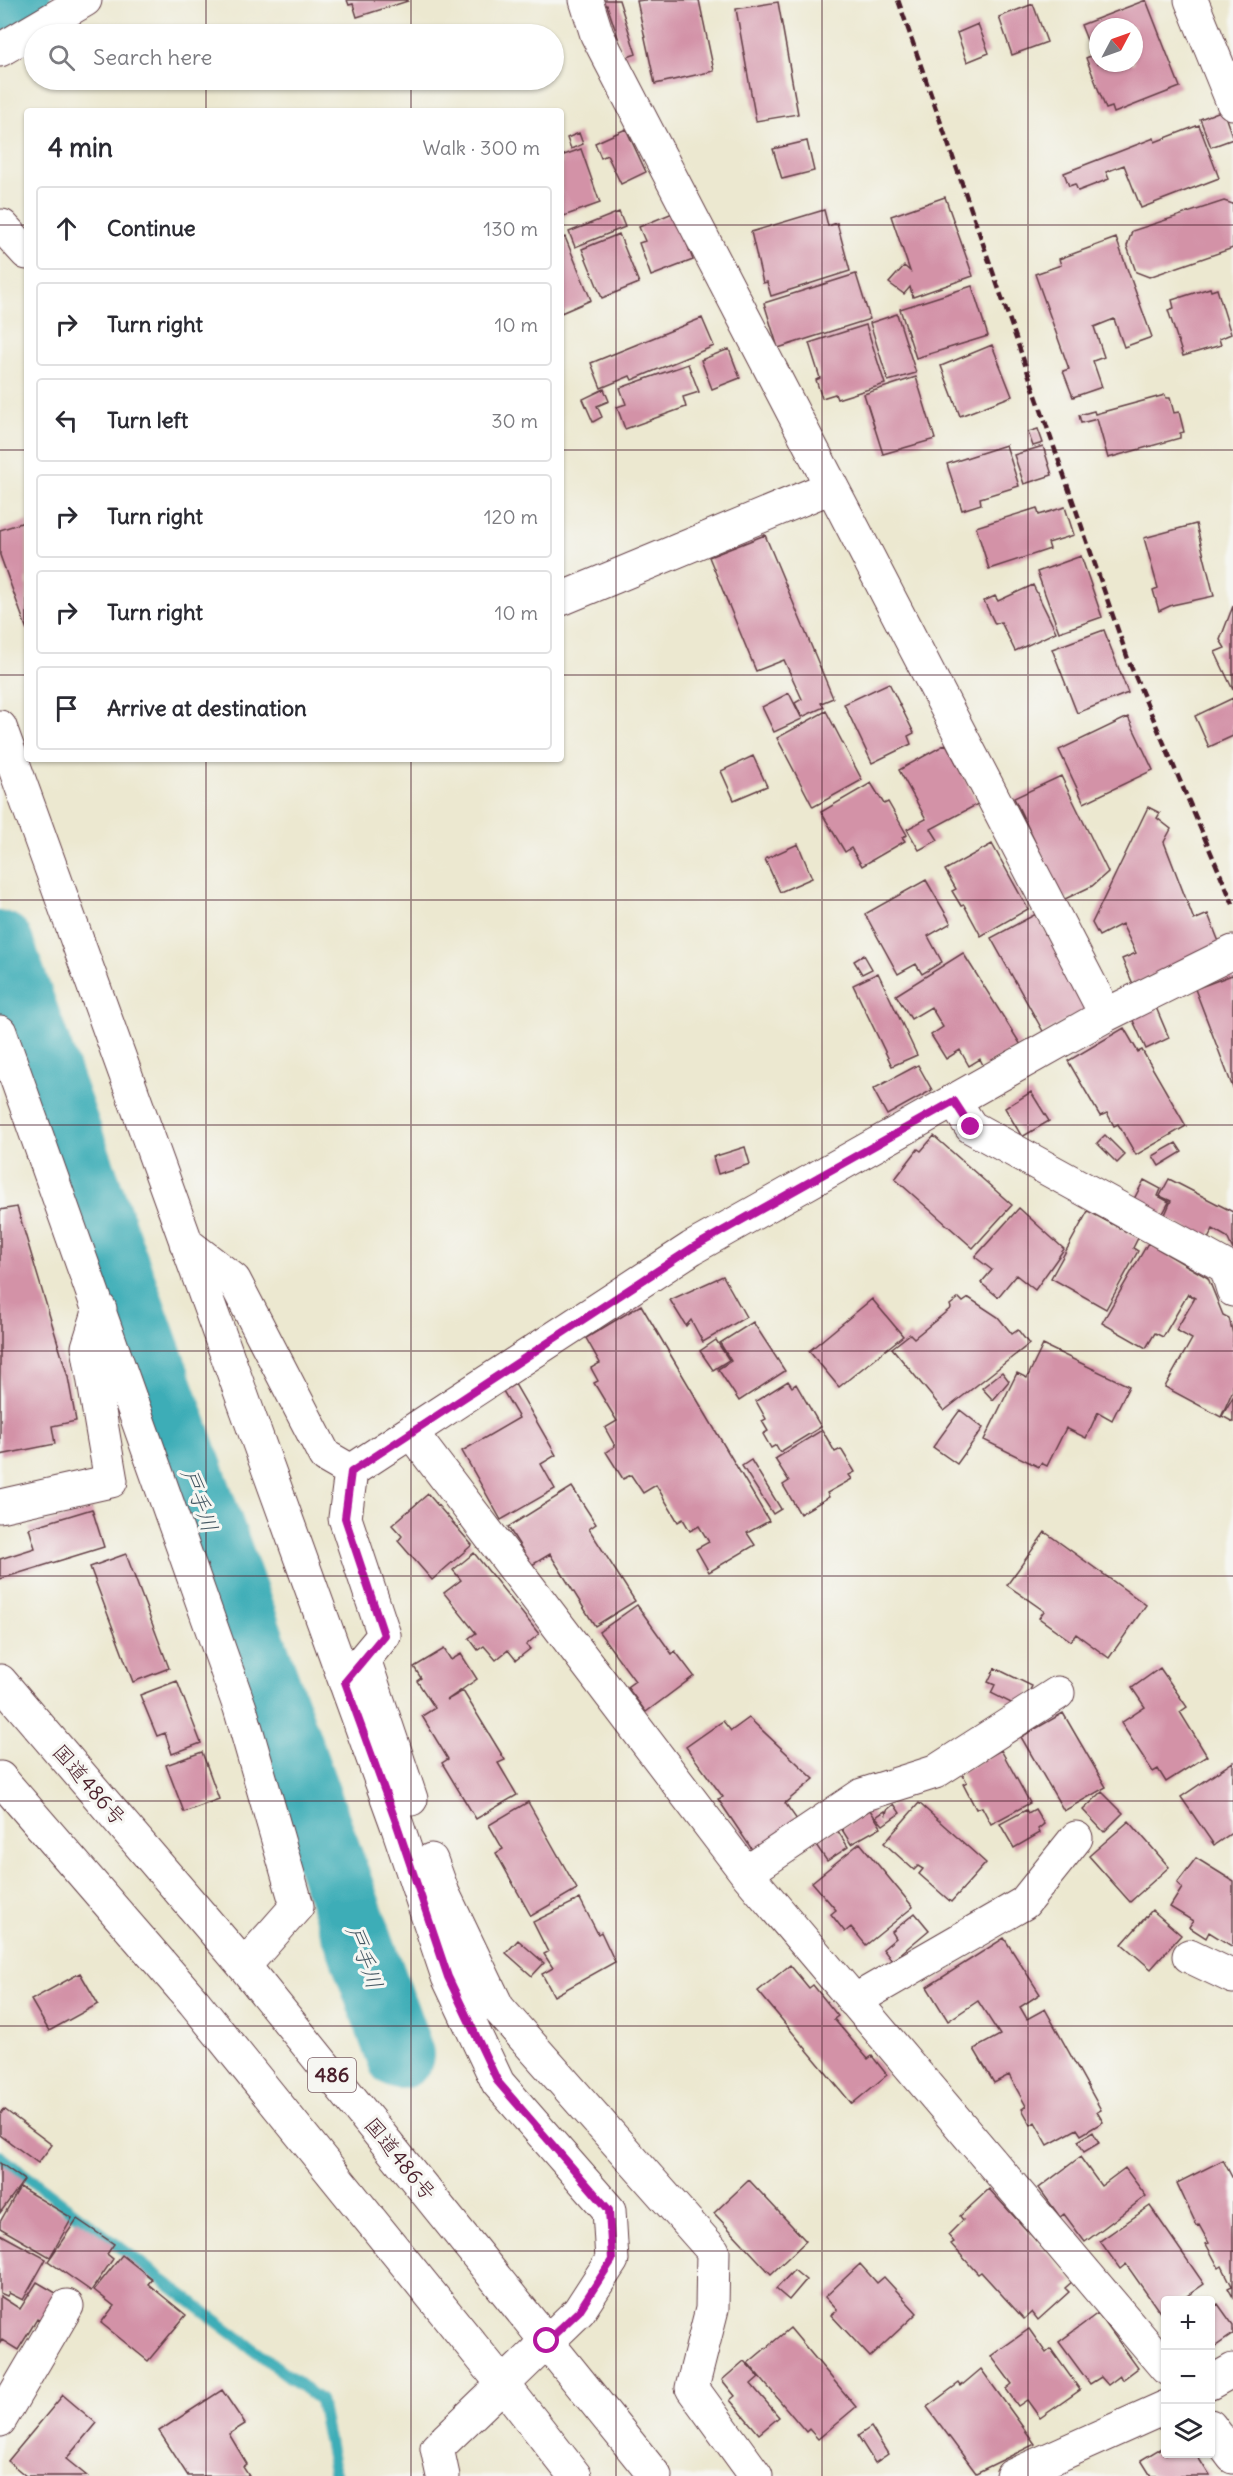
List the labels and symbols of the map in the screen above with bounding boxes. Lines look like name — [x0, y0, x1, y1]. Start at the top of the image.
north arrow — [1089, 18, 1143, 72]
route end — [957, 1113, 983, 1139]
water label: 戸手川 — [176, 1464, 224, 1536]
street label: 国道486号 — [47, 1738, 132, 1831]
water label: 戸手川 — [341, 1921, 389, 1993]
road number: 486 — [308, 2058, 356, 2092]
street label: 国道486号 — [359, 2112, 442, 2206]
route start — [533, 2327, 559, 2353]

